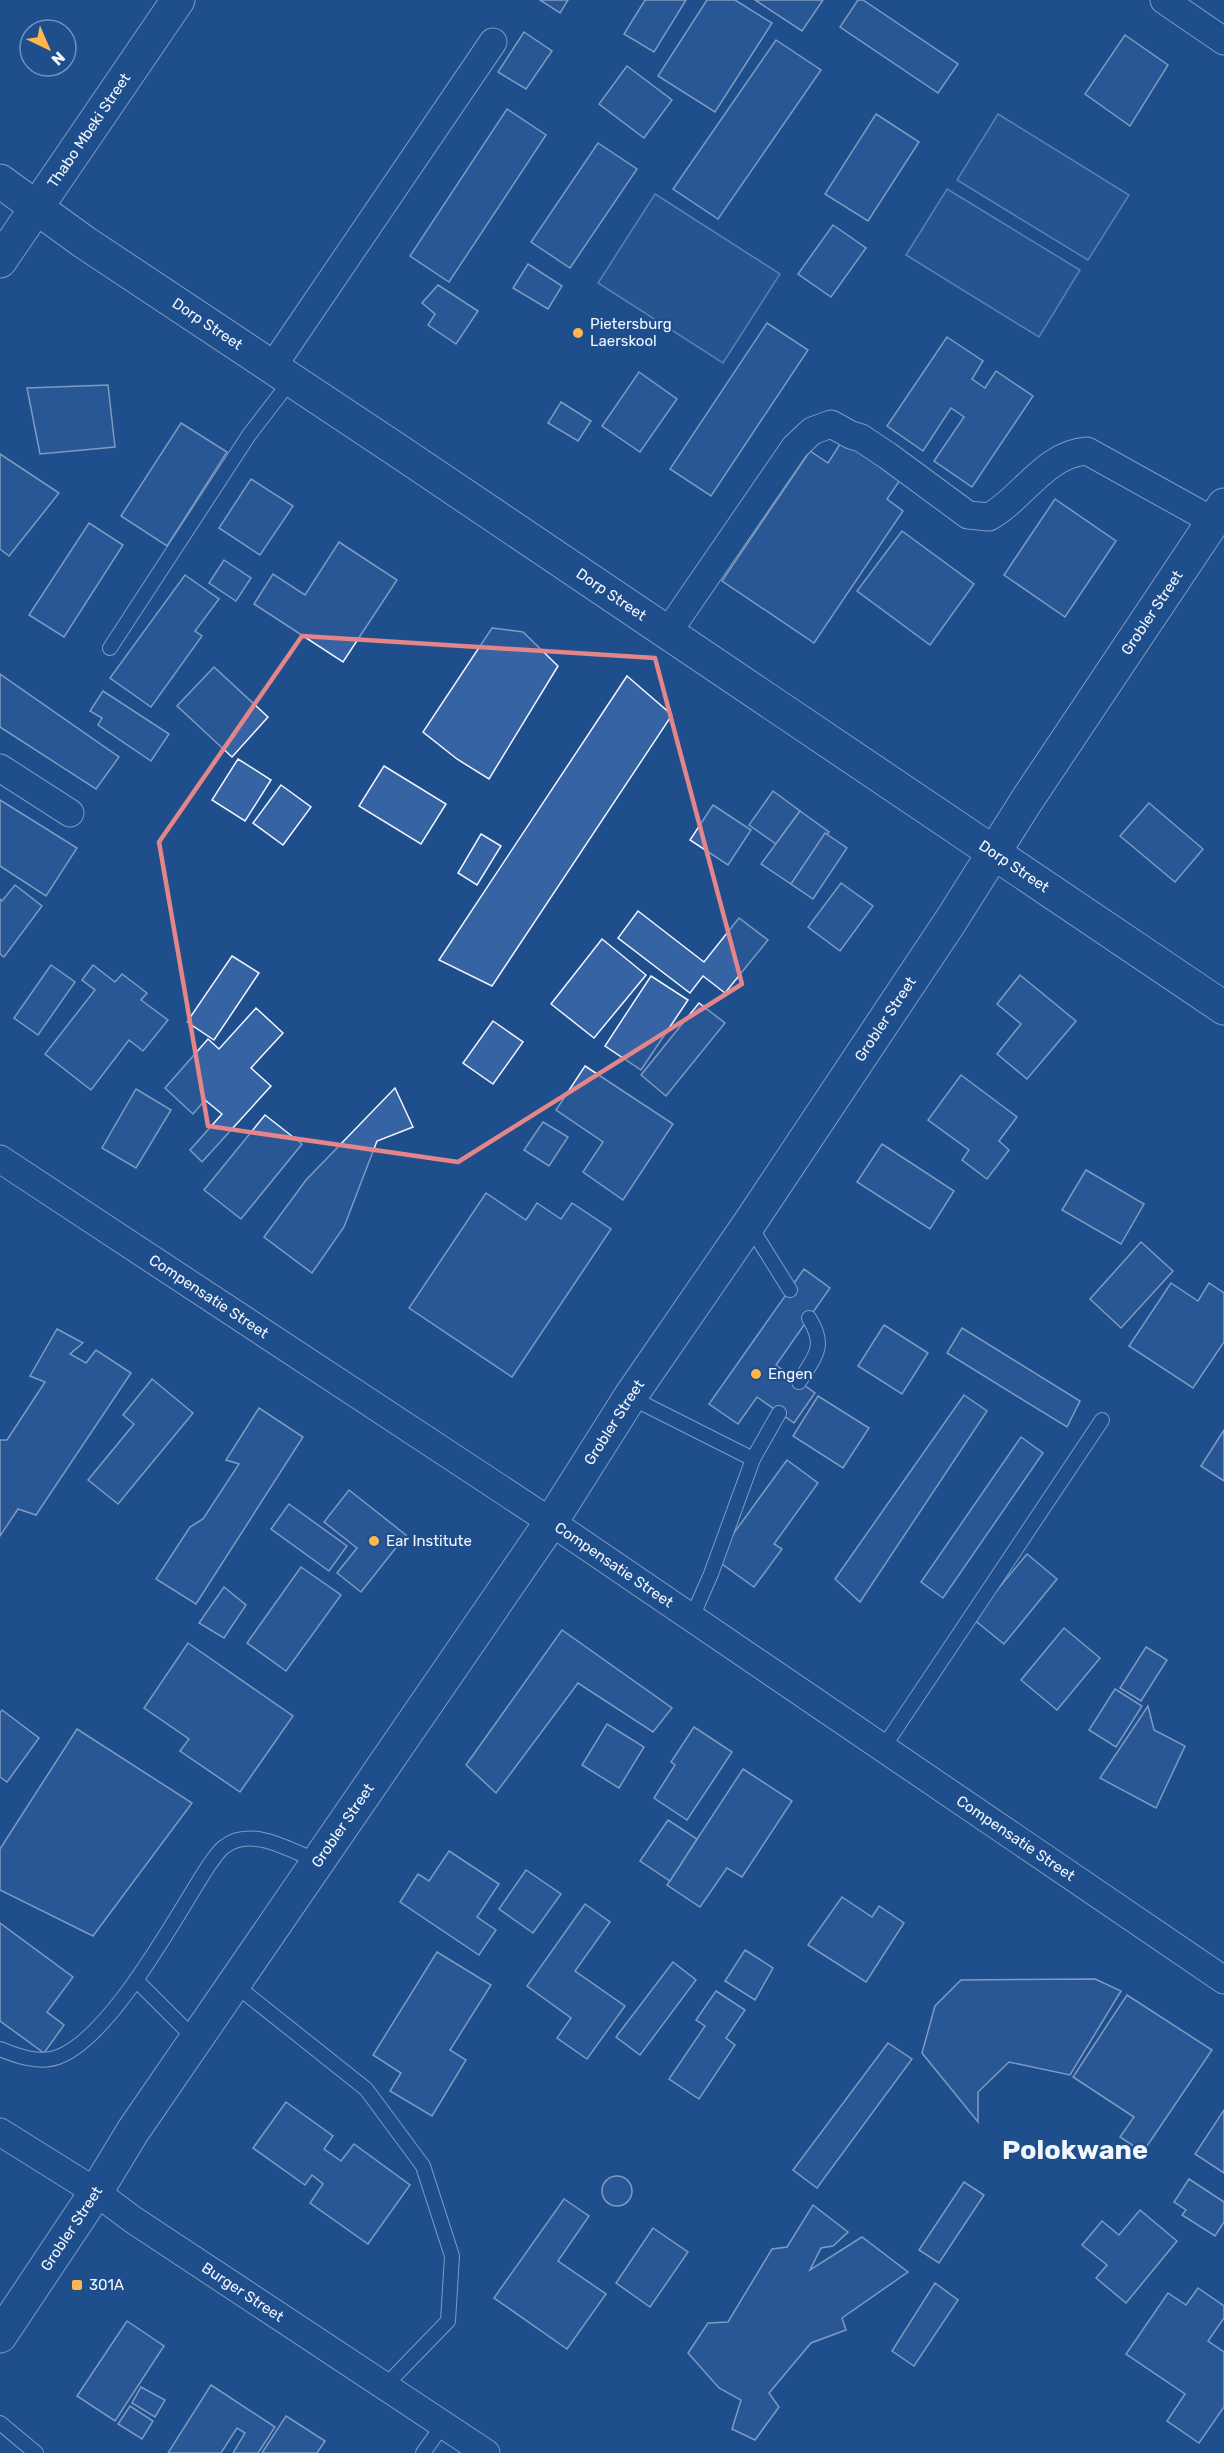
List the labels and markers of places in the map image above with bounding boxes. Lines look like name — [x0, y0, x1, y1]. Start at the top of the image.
place label: Pietersburg Laerskool — [590, 315, 672, 350]
marker: Pietersburg Laerskool — [571, 326, 585, 340]
place label: Engen — [768, 1365, 813, 1383]
marker: Engen — [749, 1367, 763, 1381]
place label: Ear Institute — [386, 1532, 472, 1550]
marker: Ear Institute — [367, 1534, 381, 1548]
place label: 301A — [89, 2276, 124, 2294]
marker: 301A — [70, 2278, 84, 2292]

